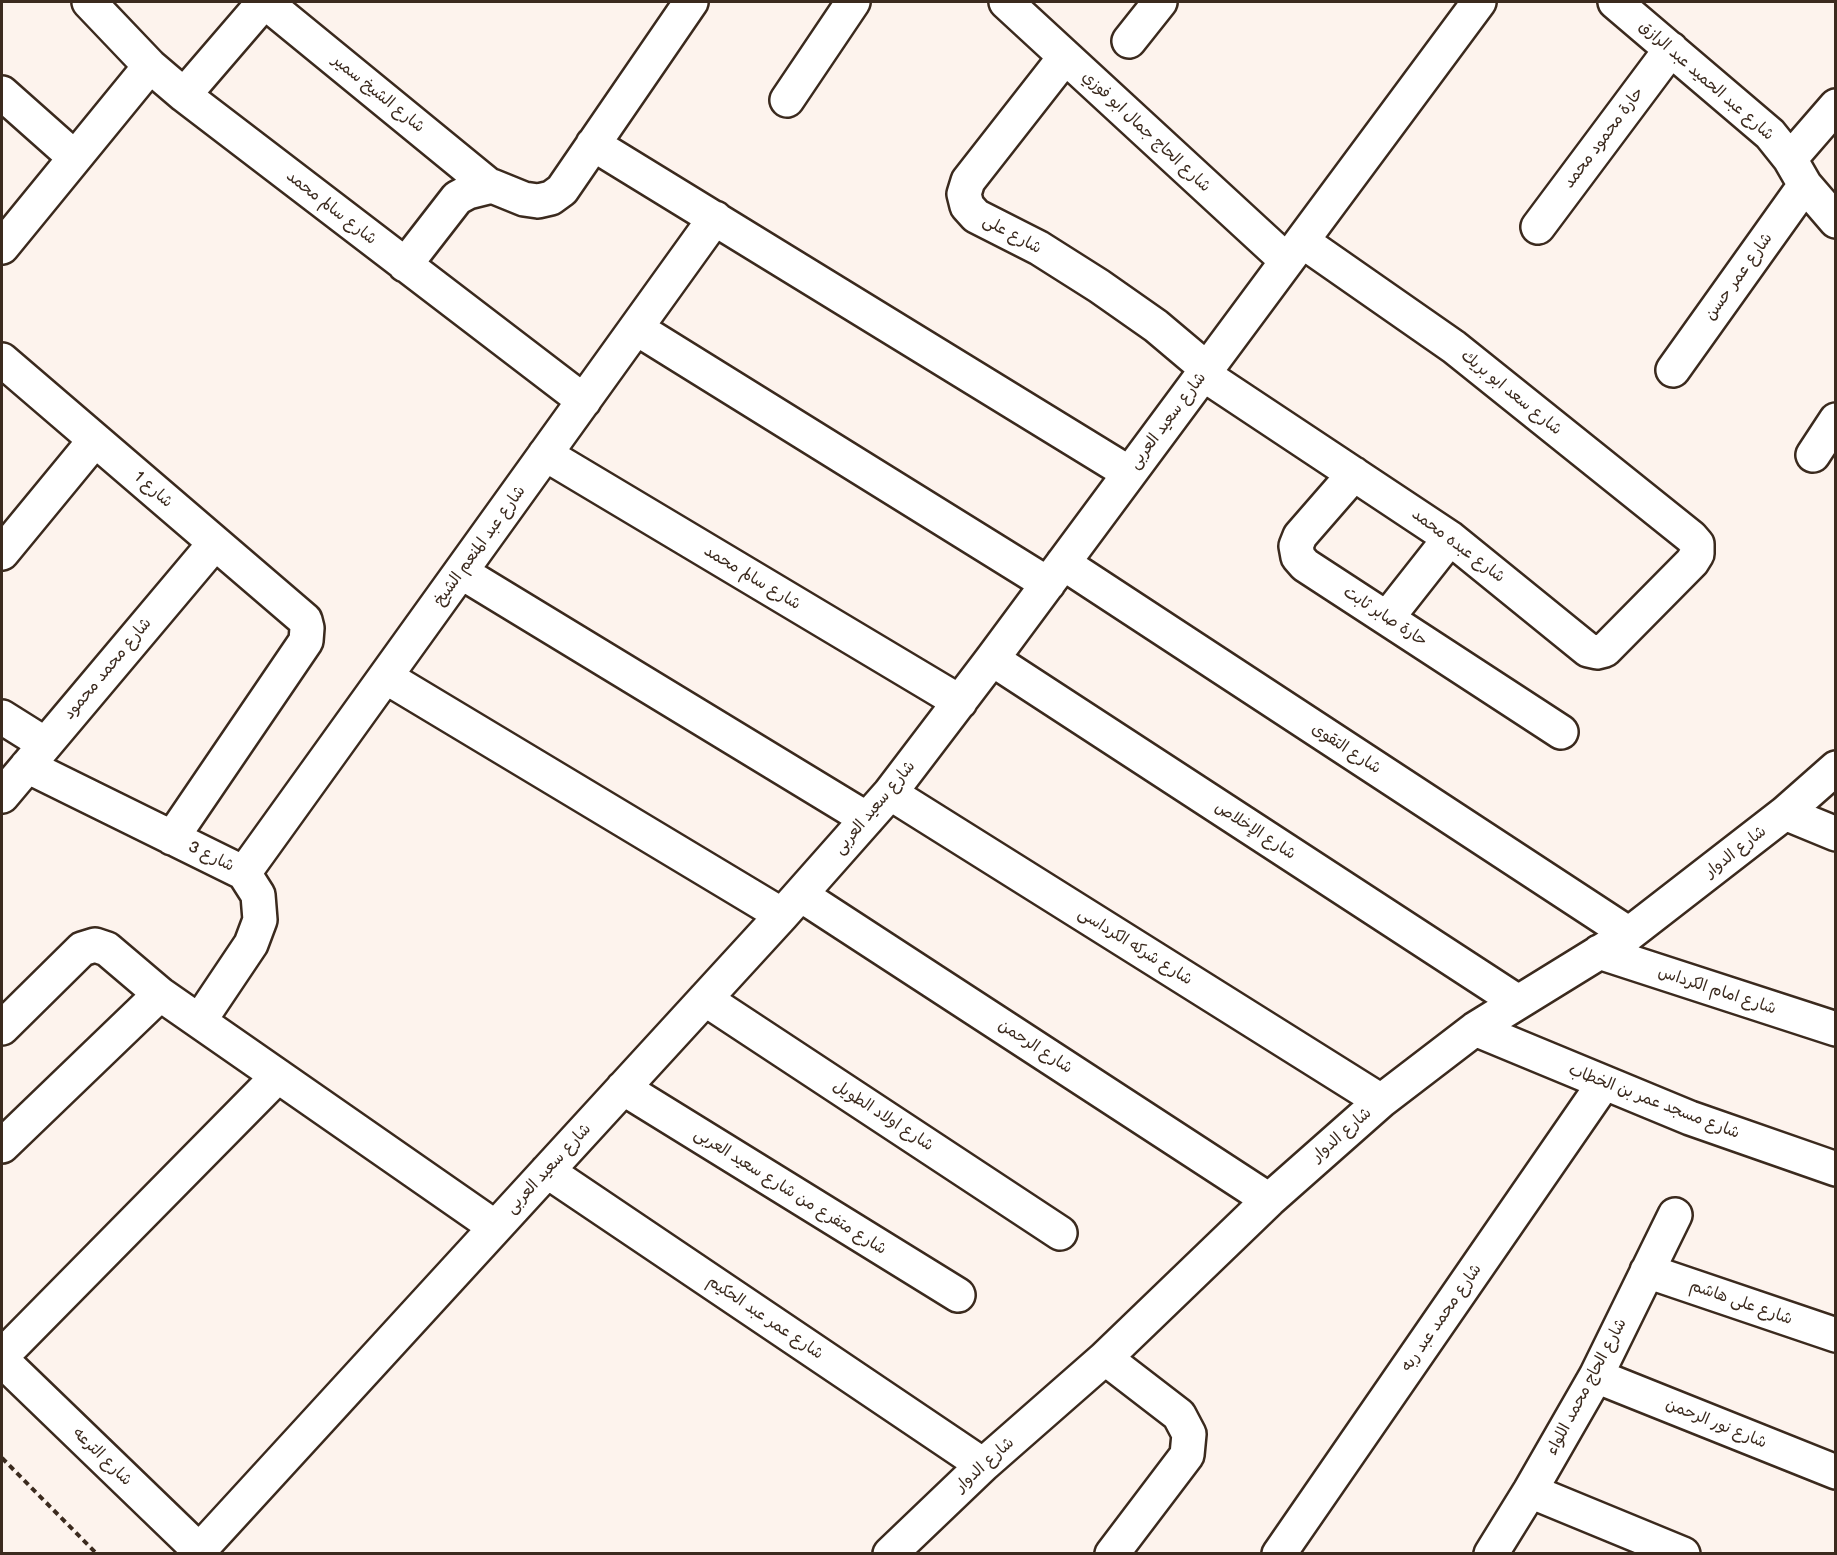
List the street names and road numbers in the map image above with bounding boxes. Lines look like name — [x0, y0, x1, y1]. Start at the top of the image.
street label: شارع عبد الحميد عبد الرازق — [1635, 17, 1777, 145]
street label: شارع الشيخ سمير — [328, 51, 428, 137]
street label: شارع الحاج جمال ابو فوزي — [1078, 67, 1214, 197]
street label: حارة محمود محمد — [1560, 84, 1648, 192]
street label: شارع سالم محمد — [282, 167, 380, 249]
street label: شارع على — [979, 212, 1045, 258]
street label: شارع عمر حسن — [1701, 230, 1777, 324]
street label: شارع سعد ابو بريك — [1457, 346, 1565, 440]
street label: شارع سعيد العربى — [1125, 369, 1211, 473]
street label: شارع 1 — [130, 468, 176, 512]
street label: شارع عبد المنعم الشيخ — [430, 482, 530, 610]
street label: شارع عبده محمد — [1408, 505, 1508, 587]
street label: شارع سالم محمد — [700, 542, 804, 614]
street label: حارة صابر ثابت — [1339, 583, 1431, 651]
street label: شارع محمد محمود — [60, 614, 156, 724]
street label: شارع التقوى — [1308, 720, 1384, 778]
street label: شارع سعيد العربى — [830, 757, 920, 859]
street label: شارع الإخلاص — [1211, 798, 1299, 864]
street label: شارع الدوار — [1701, 822, 1771, 882]
street label: شارع 3 — [185, 838, 237, 876]
street label: شارع شركه الكرداسى — [1074, 904, 1196, 990]
street label: شارع امام الكرداس — [1656, 963, 1778, 1019]
street label: شارع الرحمن — [994, 1016, 1076, 1078]
street label: شارع مسجد عمر بن الخطاب — [1566, 1060, 1742, 1144]
street label: شارع اولاد الطويل — [829, 1076, 937, 1156]
street label: شارع الدوار — [1308, 1104, 1376, 1166]
street label: شارع سعيد العربى — [502, 1120, 596, 1218]
street label: شارع متفرع من شارع سعيد العربى — [690, 1125, 890, 1259]
street label: شارع محمد عبد ربه — [1398, 1260, 1486, 1376]
street label: شارع عمر عبد الحكيم — [703, 1272, 827, 1364]
street label: شارع على هاشم — [1687, 1276, 1795, 1330]
street label: شارع الحاج محمد اللواء — [1543, 1315, 1631, 1459]
street label: شارع نور الرحمن — [1663, 1395, 1769, 1453]
street label: شارع الترعه — [68, 1424, 136, 1490]
street label: شارع الدوار — [952, 1434, 1018, 1496]

